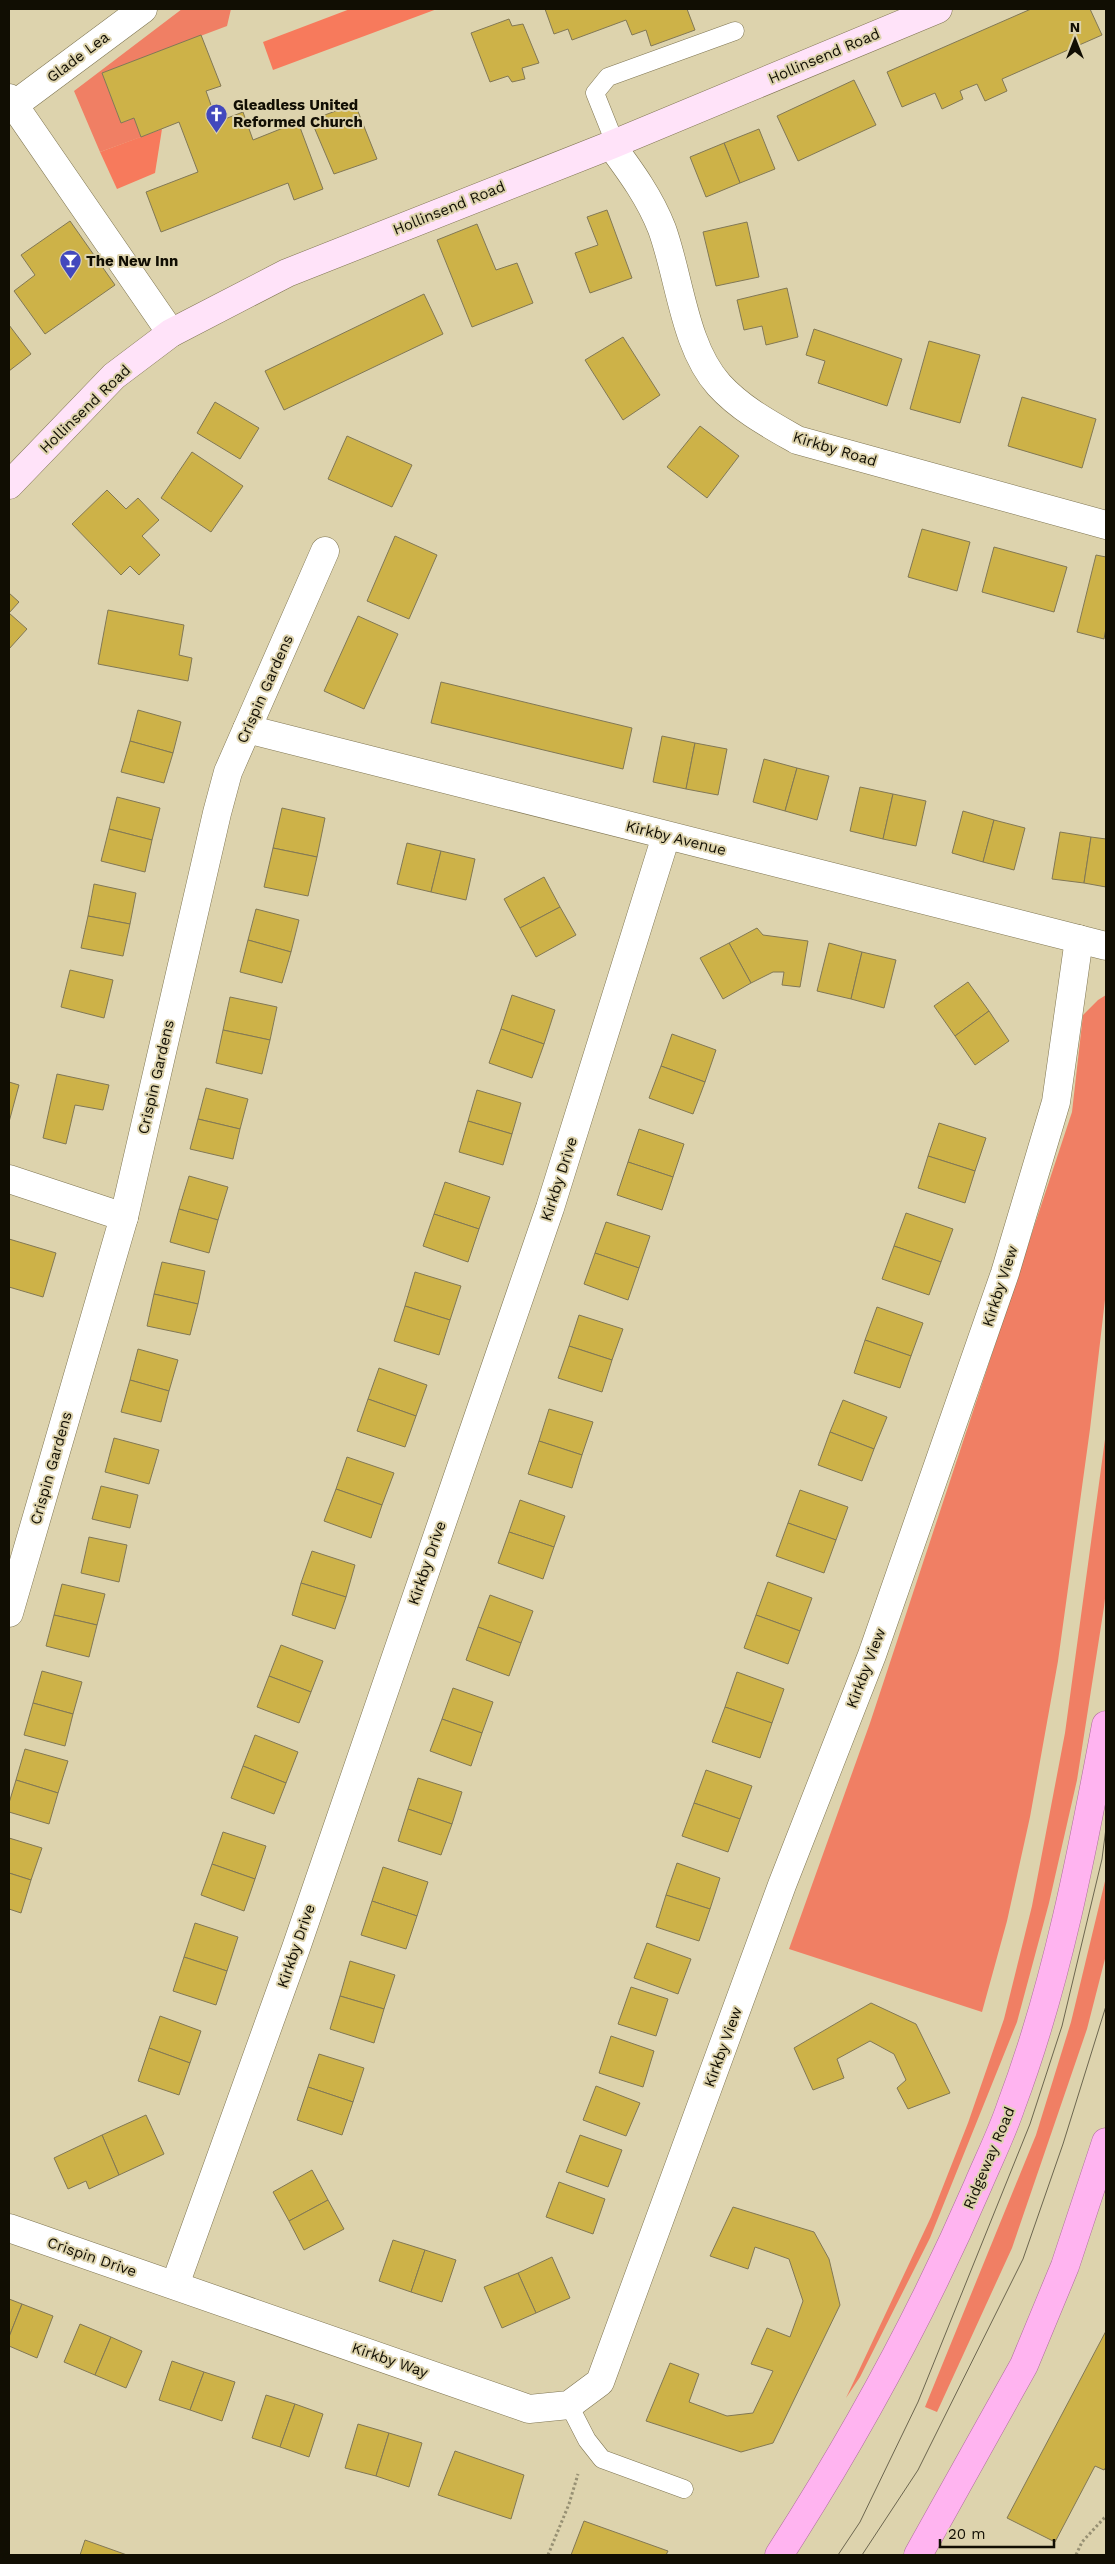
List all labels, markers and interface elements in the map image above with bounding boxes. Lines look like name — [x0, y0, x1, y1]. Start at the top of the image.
north arrow — [1050, 15, 1100, 65]
text: N — [1070, 19, 1080, 35]
street label: Hollinsend Road — [766, 24, 882, 88]
street label: Glade Lea — [43, 28, 113, 86]
place label: Gleadless United Reformed Church — [233, 96, 363, 131]
church icon: Gleadless United Reformed Church — [205, 102, 229, 133]
street label: Hollinsend Road — [390, 177, 508, 239]
bar icon: The New Inn — [58, 249, 82, 280]
place label: The New Inn — [86, 252, 178, 270]
street label: Hollinsend Road — [36, 361, 134, 457]
street label: Kirkby Road — [791, 428, 879, 470]
street label: Crispin Gardens — [233, 632, 297, 746]
street label: Kirkby Avenue — [624, 817, 728, 859]
street label: Crispin Gardens — [134, 1018, 178, 1136]
street label: Kirkby Drive — [537, 1135, 581, 1223]
street label: Kirkby View — [978, 1243, 1022, 1329]
street label: Crispin Gardens — [26, 1409, 76, 1527]
street label: Kirkby Drive — [404, 1519, 450, 1607]
street label: Kirkby View — [842, 1625, 890, 1711]
street label: Kirkby Drive — [273, 1902, 319, 1990]
street label: Kirkby View — [700, 2004, 746, 2090]
street label: Ridgeway Road — [959, 2104, 1019, 2212]
street label: Crispin Drive — [45, 2233, 139, 2281]
street label: Kirkby Way — [350, 2339, 431, 2382]
scale bar — [940, 2516, 1054, 2548]
text: 20 m — [948, 2525, 986, 2543]

